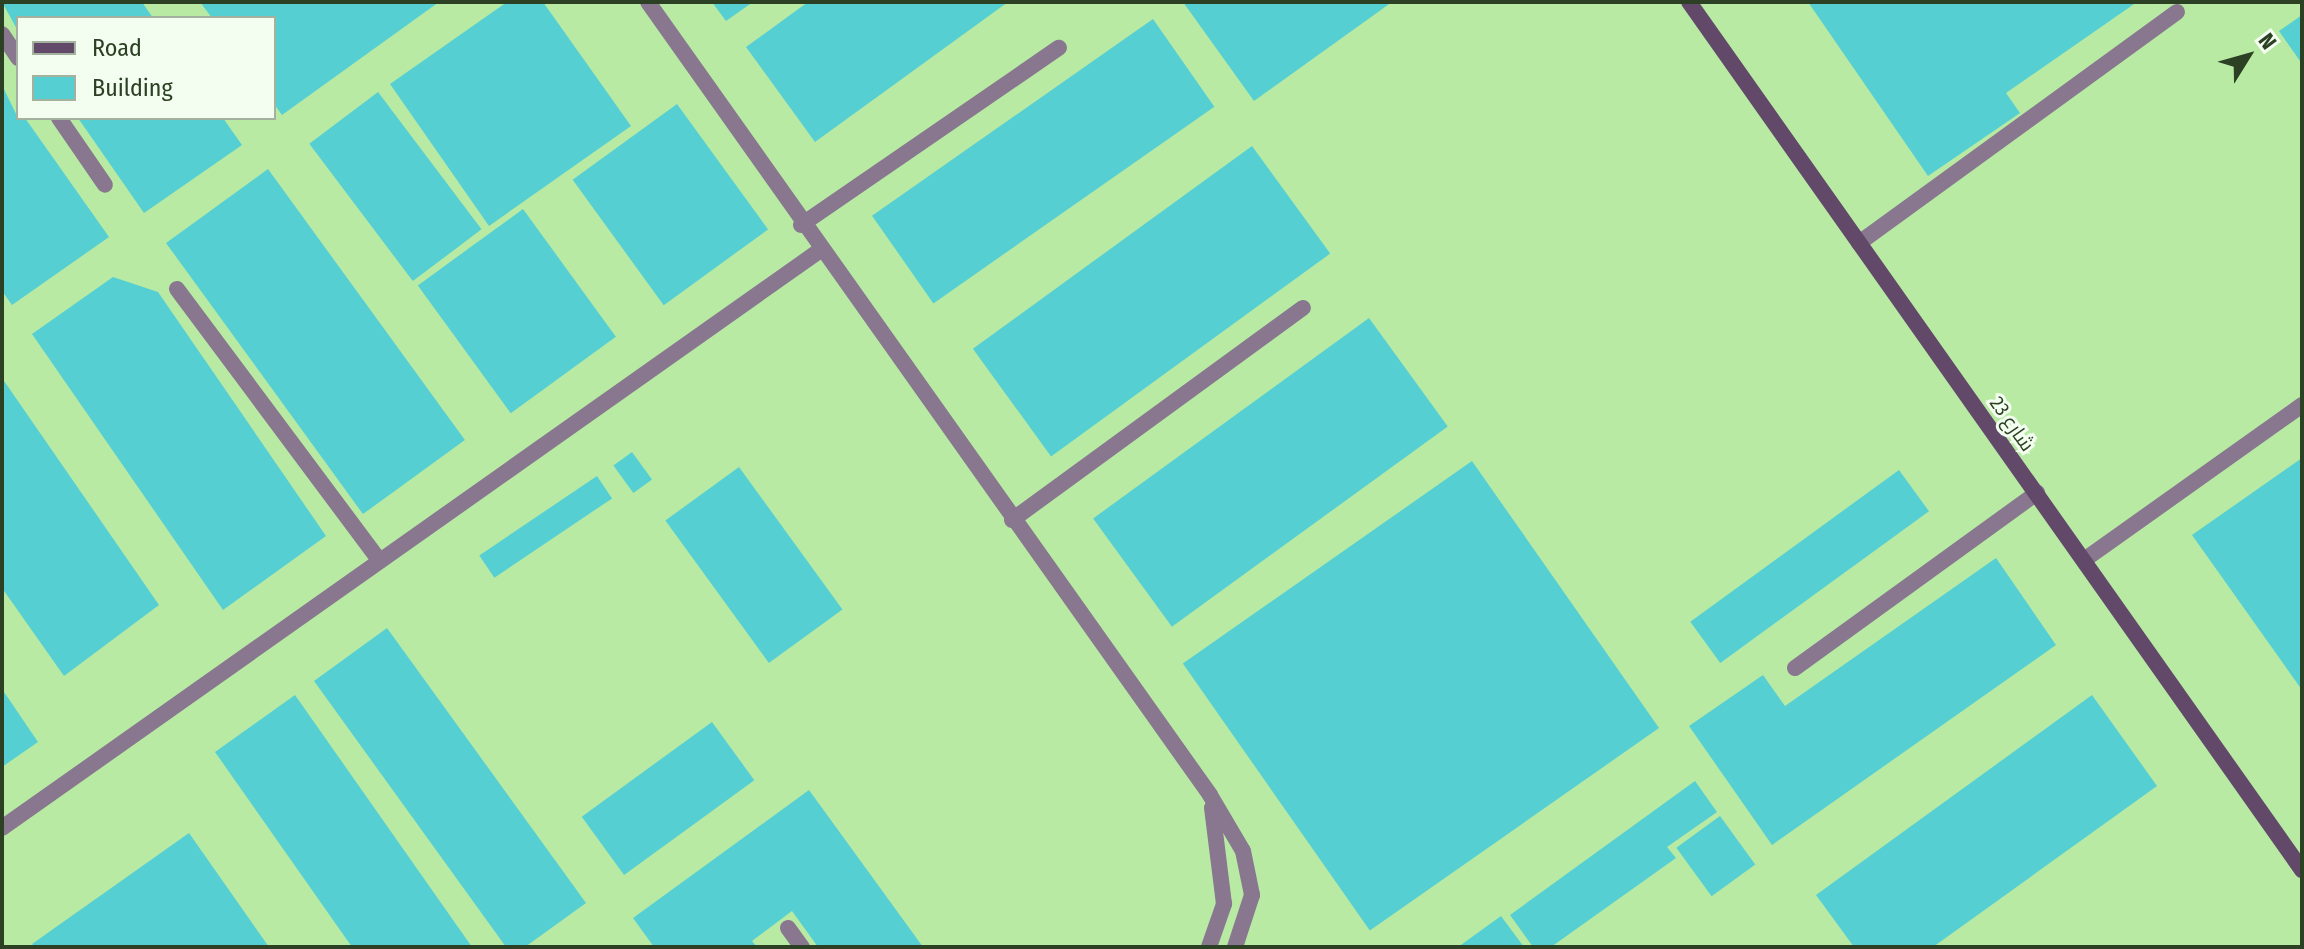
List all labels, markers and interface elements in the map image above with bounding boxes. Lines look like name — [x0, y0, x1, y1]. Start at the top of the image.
legend — [16, 16, 276, 120]
north arrow — [2208, 16, 2288, 96]
text: N — [2253, 28, 2282, 55]
text: Road — [92, 34, 142, 62]
text: Building — [92, 74, 173, 102]
street label: شارع 23 — [1985, 392, 2039, 456]

